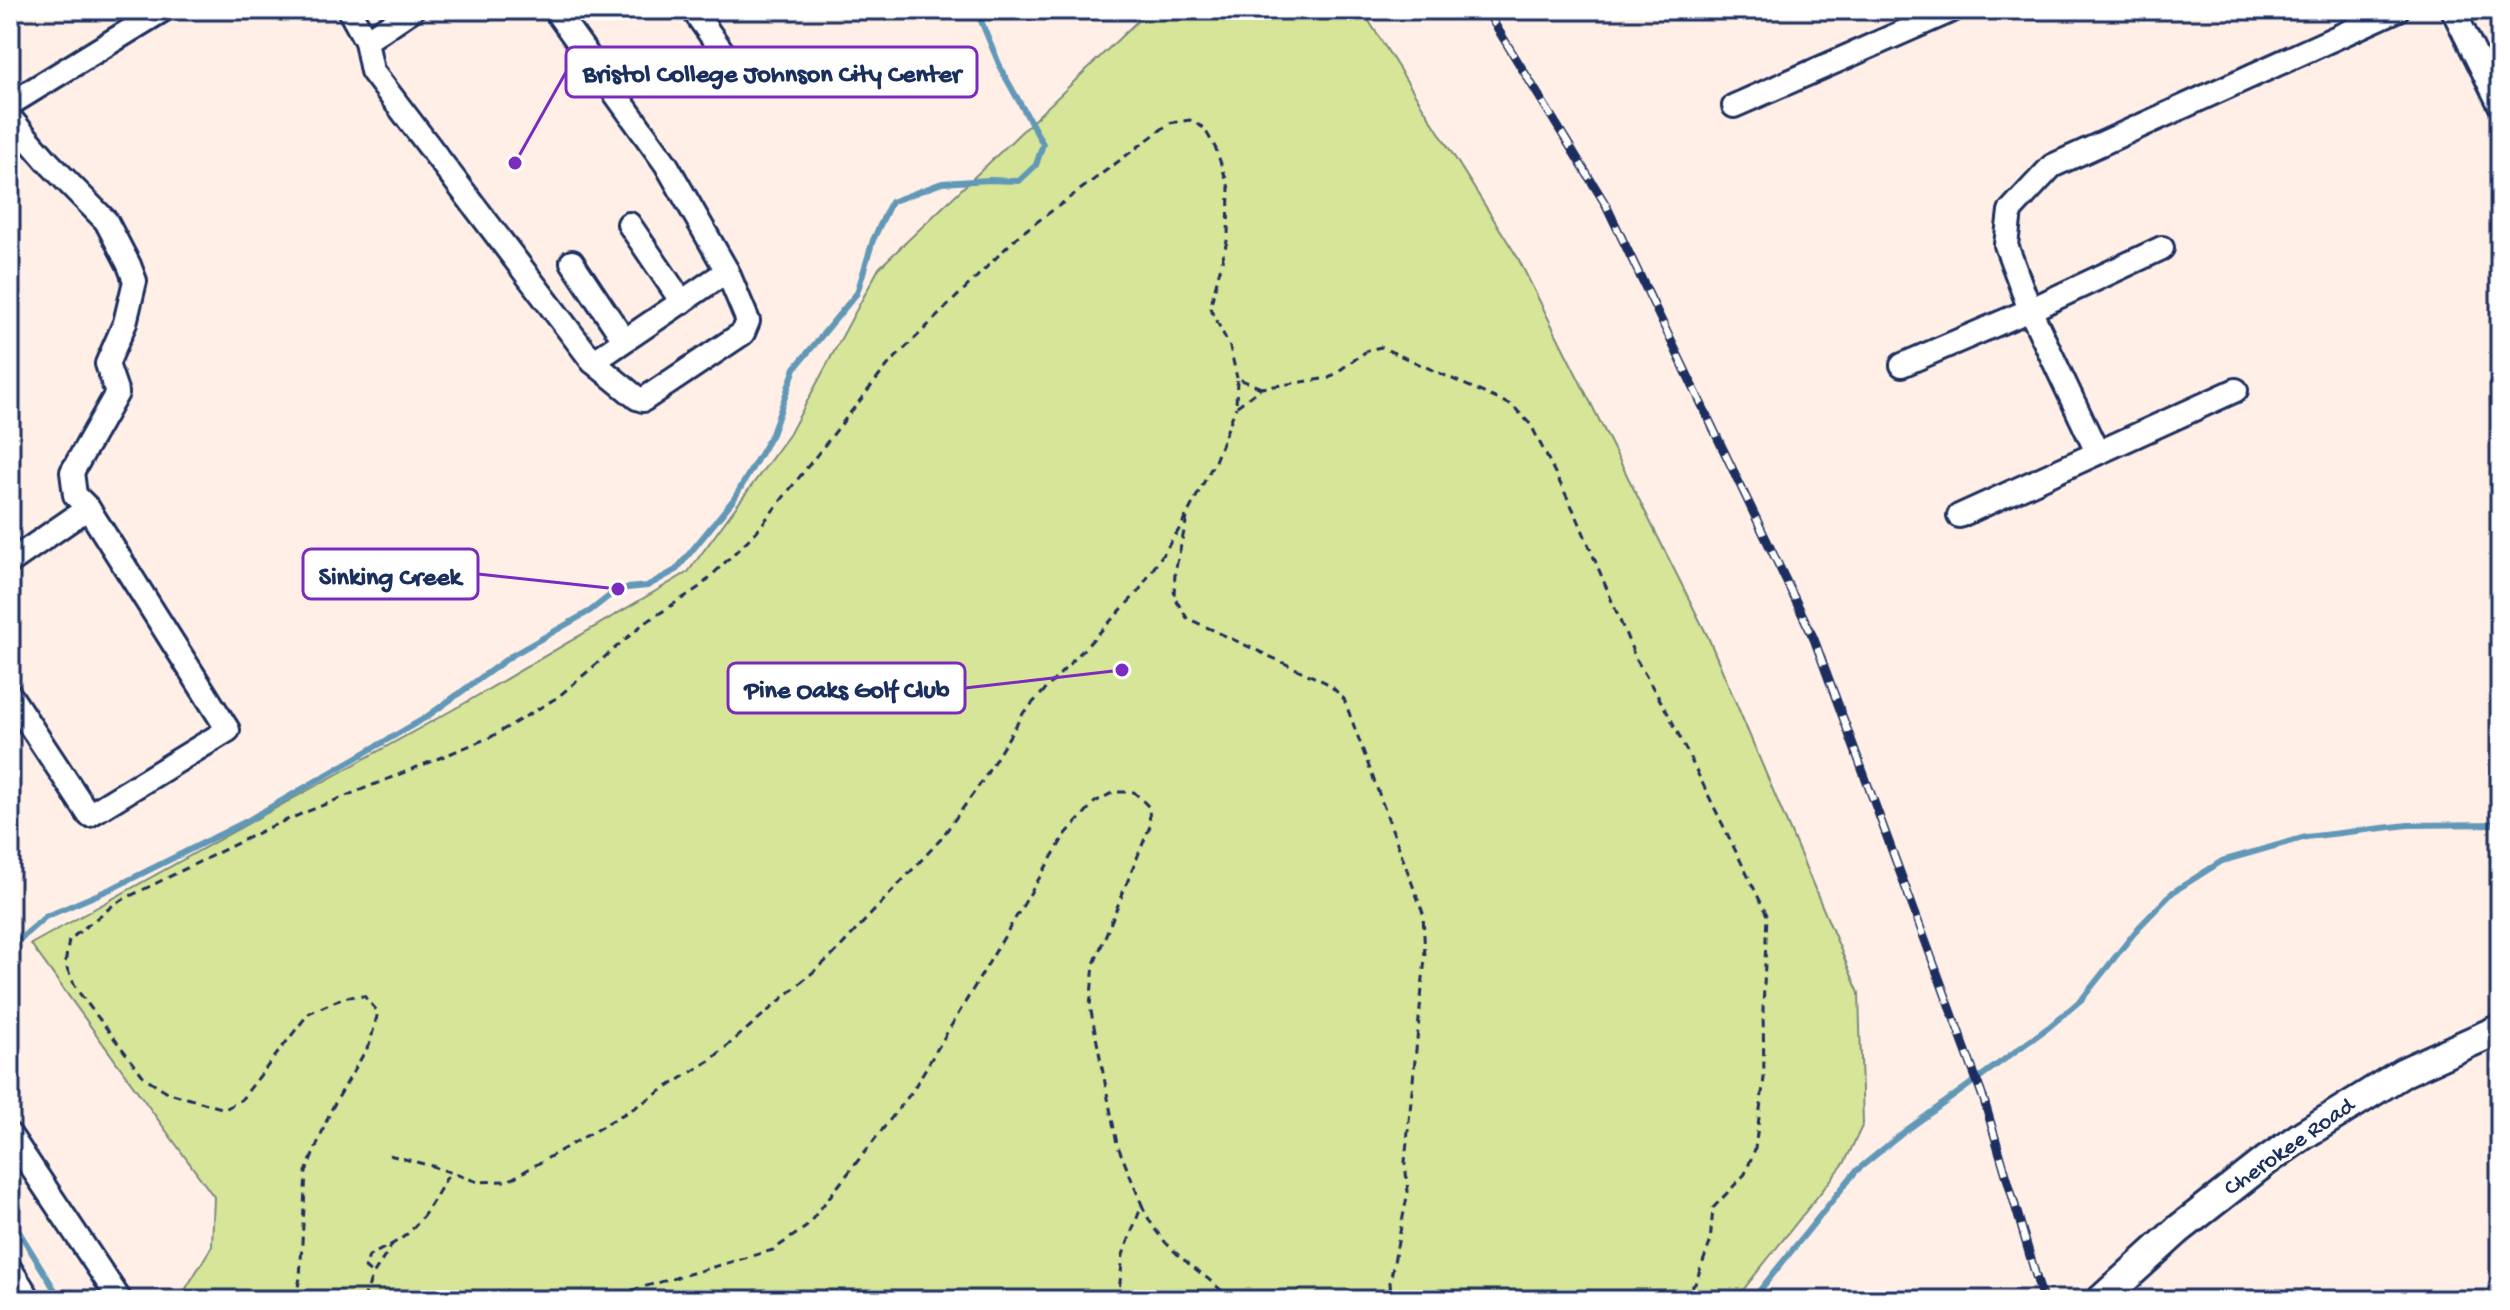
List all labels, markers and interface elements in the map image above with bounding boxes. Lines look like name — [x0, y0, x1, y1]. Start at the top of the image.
callout: Bristol College Johnson City Center — [566, 47, 977, 97]
text: Bristol College Johnson City Center — [582, 61, 964, 92]
callout: Sinking Creek — [303, 549, 478, 599]
text: Sinking Creek — [319, 564, 465, 595]
callout: Pine Oaks Golf Club — [728, 663, 965, 713]
text: Pine Oaks Golf Club — [743, 677, 950, 708]
street label: Cherokee Road — [2219, 1091, 2362, 1204]

